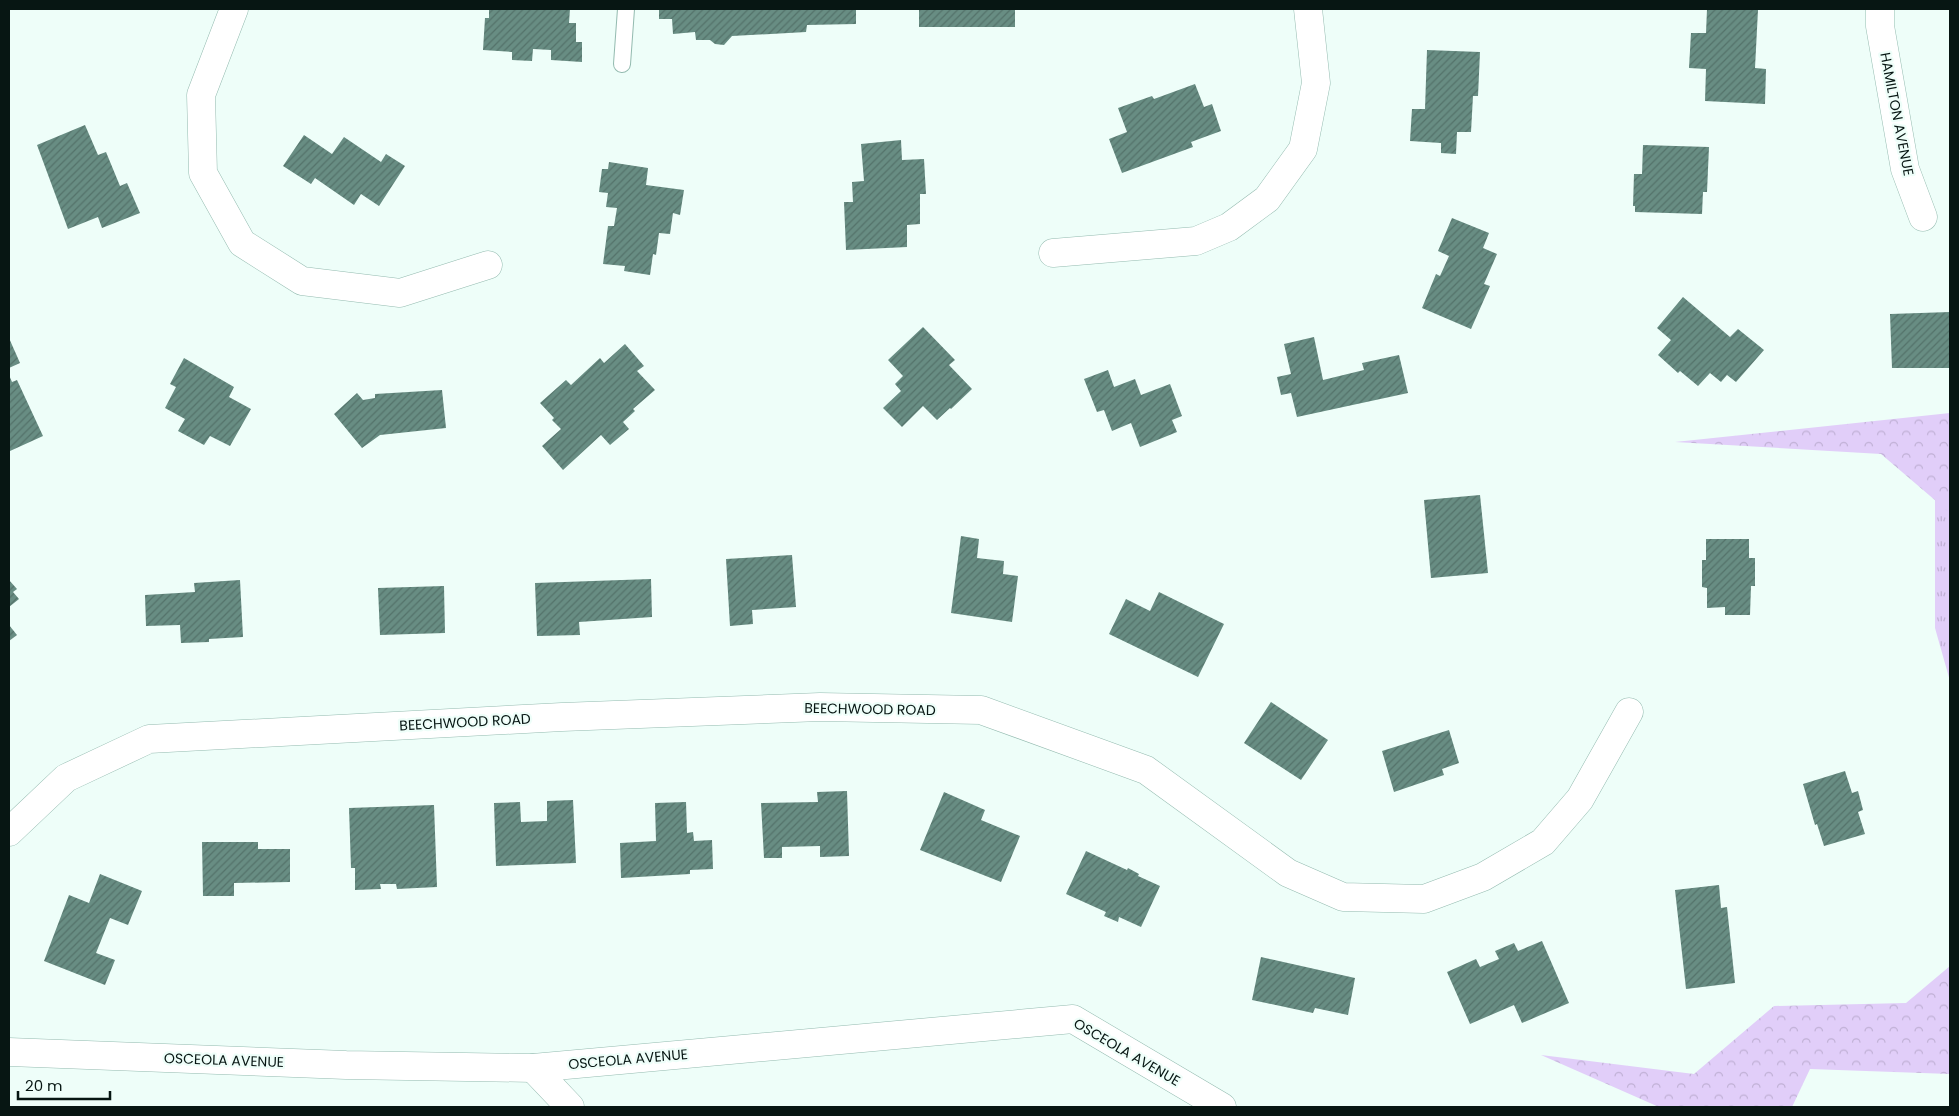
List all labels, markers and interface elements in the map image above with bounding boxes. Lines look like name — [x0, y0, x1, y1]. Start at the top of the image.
street label: HAMILTON AVENUE — [1875, 51, 1919, 177]
street label: BEECHWOOD ROAD — [804, 698, 936, 720]
street label: BEECHWOOD ROAD — [399, 709, 531, 735]
street label: OSCEOLA AVENUE — [1070, 1013, 1184, 1091]
street label: OSCEOLA AVENUE — [567, 1044, 689, 1074]
street label: OSCEOLA AVENUE — [164, 1048, 284, 1072]
scale bar — [18, 1068, 110, 1100]
text: 20 m — [25, 1075, 63, 1096]

